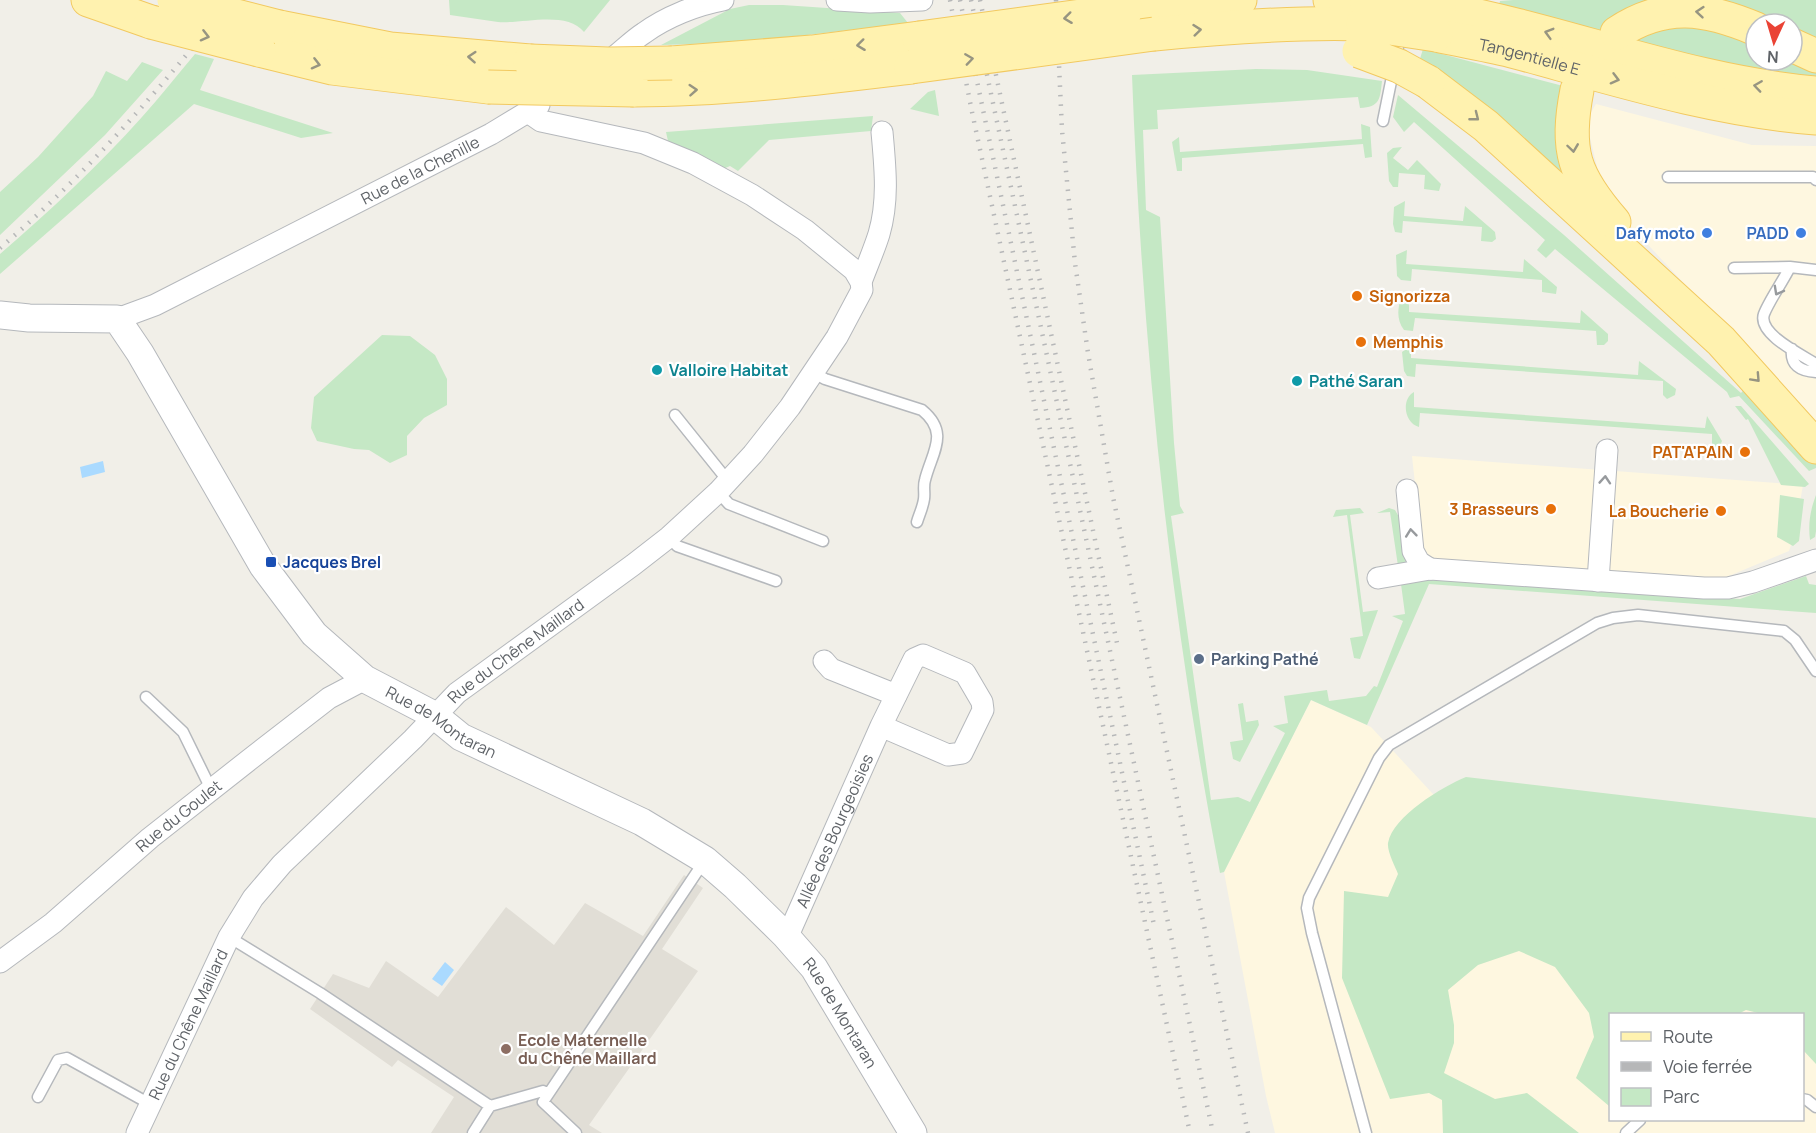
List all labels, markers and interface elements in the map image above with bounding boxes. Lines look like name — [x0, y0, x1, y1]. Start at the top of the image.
one-way arrow — [1696, 6, 1705, 19]
one-way arrow — [1063, 11, 1072, 23]
north arrow — [1744, 12, 1804, 72]
one-way arrow — [1192, 24, 1201, 37]
one-way arrow — [1544, 28, 1555, 40]
one-way arrow — [199, 29, 210, 41]
street label: Tangentielle E — [1477, 33, 1583, 80]
one-way arrow — [856, 39, 865, 51]
text: N — [1766, 46, 1779, 68]
one-way arrow — [468, 51, 477, 64]
one-way arrow — [964, 53, 974, 66]
one-way arrow — [310, 57, 321, 69]
one-way arrow — [1609, 72, 1619, 85]
one-way arrow — [1753, 80, 1763, 92]
one-way arrow — [688, 83, 697, 96]
one-way arrow — [1468, 109, 1479, 120]
street label: Rue de la Chenille — [357, 131, 483, 209]
one-way arrow — [1566, 143, 1578, 153]
place label: Dafy moto — [1616, 222, 1695, 244]
place label: PADD — [1746, 222, 1789, 244]
marker: Dafy moto — [1700, 226, 1714, 240]
marker: PADD — [1794, 226, 1808, 240]
one-way arrow — [1774, 284, 1785, 295]
place label: Signorizza — [1369, 285, 1450, 307]
marker: Signorizza — [1350, 289, 1364, 303]
place label: Memphis — [1373, 331, 1444, 353]
marker: Memphis — [1354, 335, 1368, 349]
place label: Valloire Habitat — [669, 359, 788, 381]
marker: Valloire Habitat — [650, 363, 664, 377]
place label: Pathé Saran — [1309, 370, 1403, 392]
one-way arrow — [1748, 371, 1759, 382]
marker: Pathé Saran — [1290, 374, 1304, 388]
place label: PAT'A'PAIN — [1652, 441, 1733, 463]
marker: PAT'A'PAIN — [1738, 445, 1752, 459]
one-way arrow — [1598, 476, 1611, 485]
place label: 3 Brasseurs — [1449, 498, 1539, 520]
place label: La Boucherie — [1609, 500, 1709, 522]
marker: 3 Brasseurs — [1544, 502, 1558, 516]
marker: La Boucherie — [1714, 504, 1728, 518]
one-way arrow — [1405, 529, 1418, 538]
place label: Jacques Brel — [283, 551, 381, 573]
marker: Jacques Brel — [264, 555, 278, 569]
street label: Rue du Chêne Maillard — [442, 593, 588, 708]
place label: Parking Pathé — [1211, 648, 1319, 670]
marker: Parking Pathé — [1192, 652, 1206, 666]
street label: Rue de Montaran — [382, 681, 500, 763]
street label: Allée des Bourgeoisies — [791, 750, 878, 911]
street label: Rue du Goulet — [131, 775, 226, 857]
street label: Rue du Chêne Maillard — [143, 945, 233, 1103]
street label: Rue de Montaran — [799, 953, 883, 1072]
legend — [1609, 1013, 1804, 1121]
text: Route — [1663, 1024, 1713, 1048]
place label: Ecole Maternelle du Chêne Maillard — [518, 1029, 657, 1069]
marker: Ecole Maternelle du Chêne Maillard — [499, 1042, 513, 1056]
text: Voie ferrée — [1663, 1054, 1752, 1078]
text: Parc — [1663, 1084, 1700, 1108]

